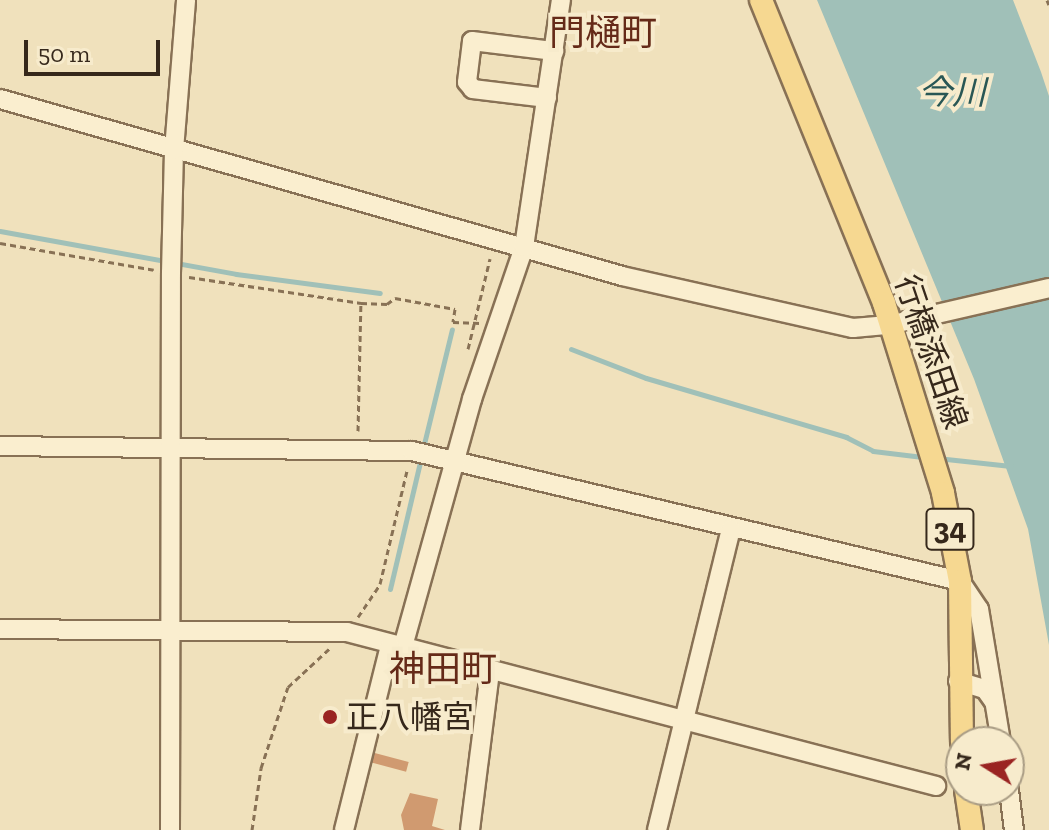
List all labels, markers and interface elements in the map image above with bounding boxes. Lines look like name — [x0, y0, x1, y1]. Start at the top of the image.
district label: 門樋町 — [549, 11, 657, 55]
scale bar — [28, 24, 164, 74]
text: 50 m — [38, 39, 90, 68]
water label: 今川 — [918, 73, 986, 113]
street label: 行橋添田線 — [887, 270, 975, 434]
road number: 34 — [924, 503, 976, 555]
district label: 神田町 — [389, 647, 497, 691]
place label: 正八幡宮 — [346, 698, 474, 736]
marker: 正八幡宮 — [321, 708, 339, 726]
north arrow — [945, 726, 1025, 806]
text: N — [948, 751, 978, 773]

